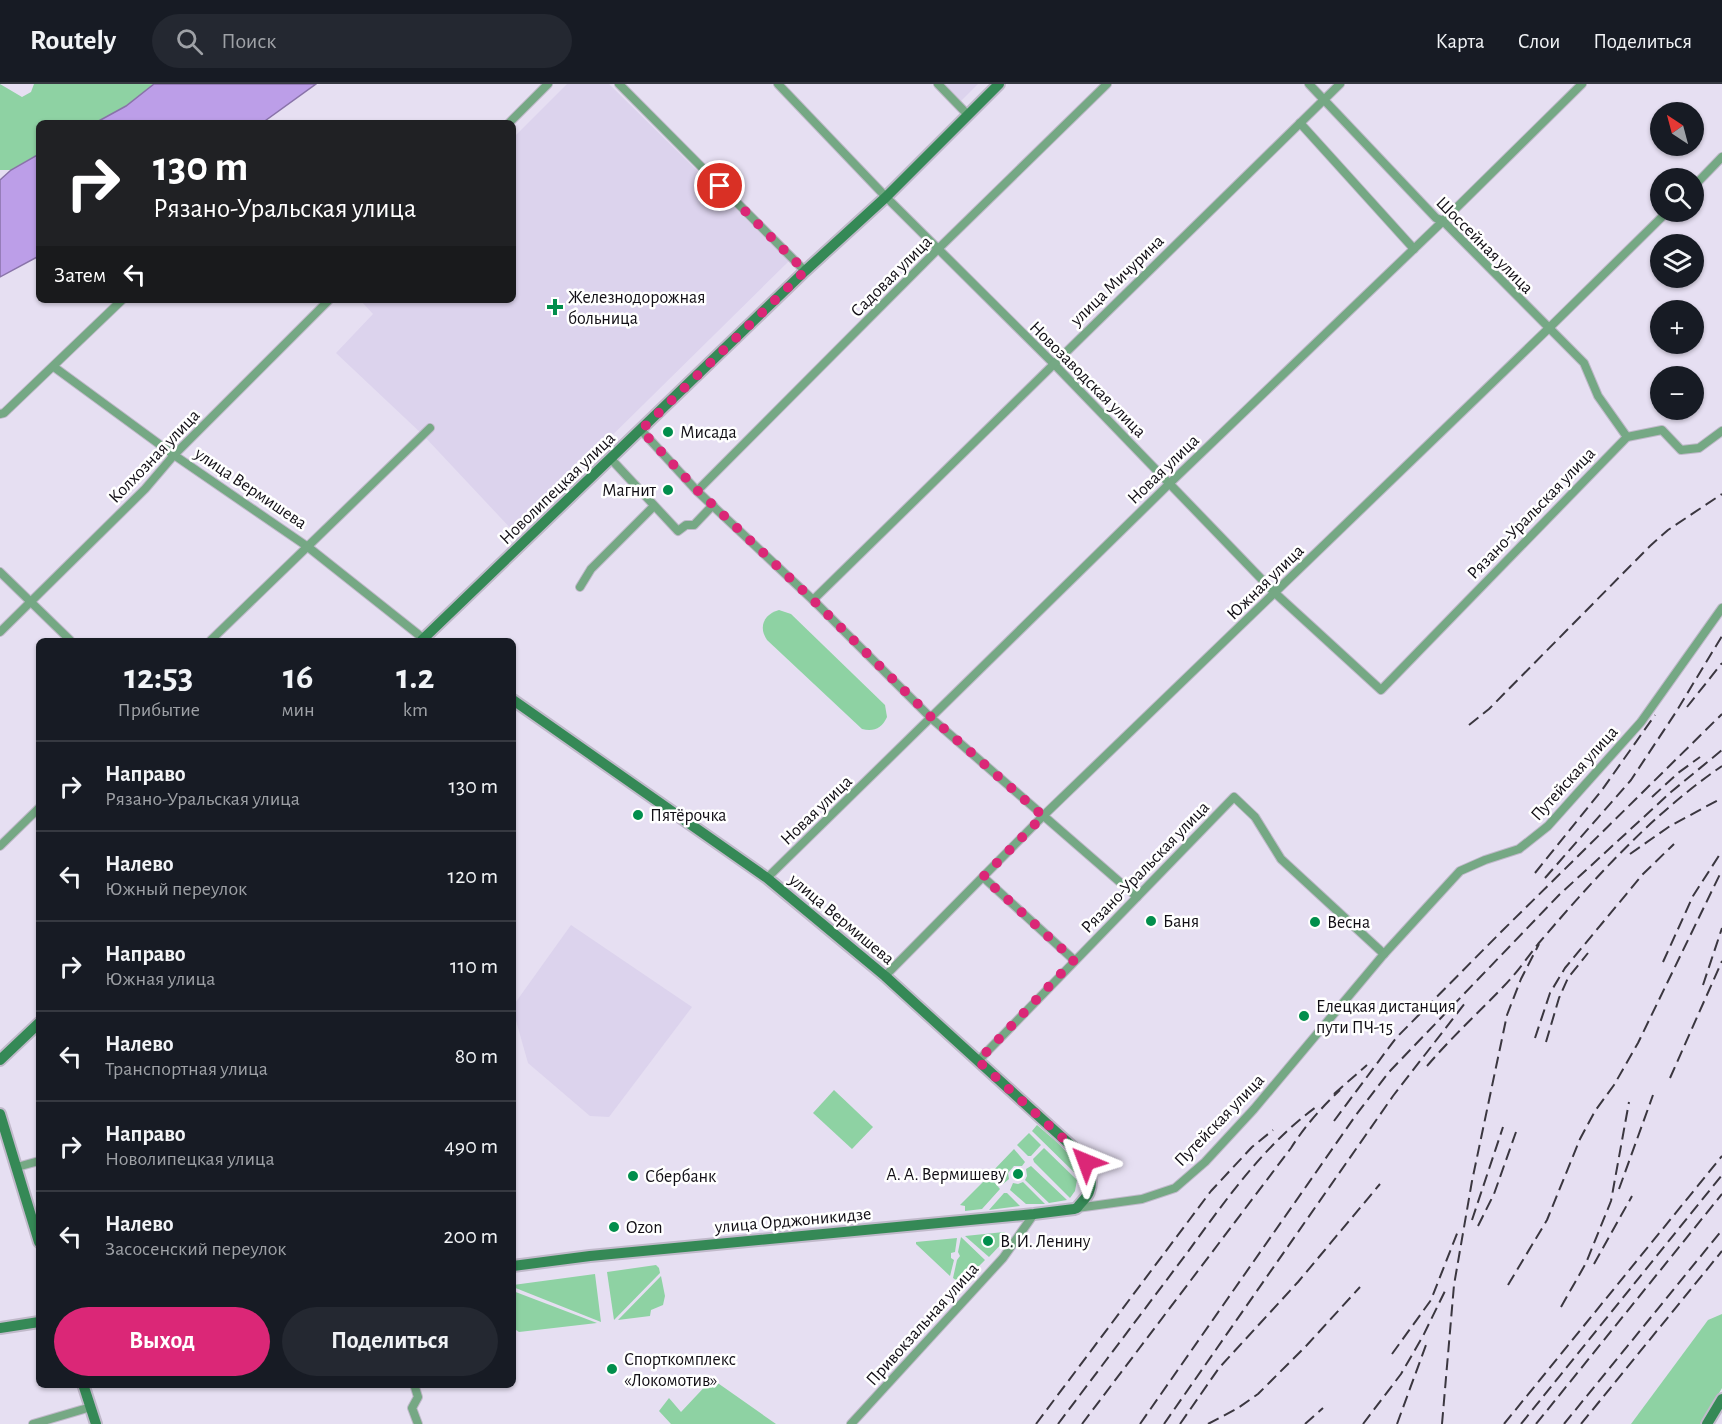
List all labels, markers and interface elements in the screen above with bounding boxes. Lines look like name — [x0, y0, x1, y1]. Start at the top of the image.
search box — [152, 14, 572, 68]
icon: search — [173, 25, 206, 58]
text: Routely — [30, 27, 116, 55]
text: Поиск — [221, 30, 276, 52]
text: Карта — [1435, 31, 1485, 52]
text: Слои — [1518, 31, 1560, 52]
text: Поделиться — [1593, 31, 1692, 52]
north arrow — [1650, 102, 1704, 156]
map controls — [1650, 102, 1704, 420]
icon: right — [54, 144, 132, 222]
text: 130 m — [153, 146, 248, 188]
pin — [694, 160, 745, 211]
button: search — [1650, 168, 1704, 222]
icon: arrive — [703, 169, 736, 202]
street label: Шоссейная улица — [1432, 194, 1536, 298]
text: Рязано-Уральская улица — [153, 195, 416, 222]
street label: улица Мичурина — [1067, 232, 1168, 330]
street label: Садовая улица — [848, 233, 936, 321]
button: layers — [1650, 234, 1704, 288]
icon: left — [118, 258, 151, 291]
text: Затем — [54, 264, 106, 286]
place label: Железнодорожная больница — [568, 289, 706, 328]
marker: Железнодорожная больница — [546, 298, 564, 316]
button: + — [1650, 300, 1704, 354]
street label: Новозаводская улица — [1026, 318, 1149, 441]
button: − — [1650, 366, 1704, 420]
street label: Колхозная улица — [106, 406, 204, 507]
place label: Мисада — [680, 424, 737, 442]
marker: Мисада — [661, 425, 675, 439]
street label: Новолипецкая улица — [496, 429, 619, 548]
street label: Новая улица — [1125, 431, 1203, 508]
street label: улица Вермишева — [190, 444, 310, 533]
street label: Рязано-Уральская улица — [1464, 444, 1599, 583]
place label: Магнит — [602, 482, 657, 500]
marker: Магнит — [661, 483, 675, 497]
street label: Южная улица — [1224, 542, 1308, 624]
text: 12:53 — [124, 659, 193, 695]
text: 16 — [283, 659, 313, 695]
text: 1.2 — [396, 659, 434, 695]
text: Прибытие — [118, 700, 200, 720]
text: мин — [282, 700, 315, 720]
text: km — [403, 700, 428, 720]
street label: Путейская улица — [1528, 723, 1622, 824]
text: Направо — [105, 763, 186, 785]
icon: right — [54, 770, 87, 803]
street label: Новая улица — [778, 772, 856, 849]
text: 130 m — [449, 775, 498, 797]
text: Рязано-Уральская улица — [105, 789, 300, 809]
street label: Рязано-Уральская улица — [1078, 798, 1213, 937]
place label: Пятёрочка — [650, 807, 727, 825]
marker: Пятёрочка — [631, 808, 645, 822]
text: Налево — [105, 853, 174, 875]
icon: left — [54, 860, 87, 893]
text: 120 m — [448, 865, 498, 887]
street label: улица Вермишева — [785, 870, 897, 969]
text: Южный переулок — [105, 879, 247, 899]
place label: Баня — [1163, 913, 1199, 931]
marker: Баня — [1144, 914, 1158, 928]
place label: Весна — [1327, 914, 1370, 932]
marker: Весна — [1308, 915, 1322, 929]
text: Направо — [105, 943, 186, 965]
icon: right — [54, 950, 87, 983]
text: 110 m — [450, 955, 498, 977]
text: Южная улица — [105, 969, 215, 989]
place label: Елецкая дистанция пути ПЧ-15 — [1316, 998, 1456, 1037]
marker: Елецкая дистанция пути ПЧ-15 — [1297, 1009, 1311, 1023]
text: Налево — [105, 1033, 174, 1055]
icon: left — [54, 1040, 87, 1073]
text: 80 m — [455, 1045, 498, 1067]
text: Транспортная улица — [105, 1059, 268, 1079]
street label: Путейская улица — [1171, 1071, 1268, 1170]
text: Направо — [105, 1123, 186, 1145]
icon: right — [54, 1130, 87, 1163]
position arrow — [1054, 1130, 1118, 1194]
text: 490 m — [444, 1135, 498, 1157]
text: Новолипецкая улица — [105, 1149, 275, 1169]
place label: А. А. Вермишеву — [886, 1166, 1006, 1184]
place label: Сбербанк — [645, 1167, 717, 1186]
marker: А. А. Вермишеву — [1011, 1167, 1025, 1181]
marker: Сбербанк — [626, 1169, 640, 1183]
street label: улица Орджоникидзе — [713, 1205, 872, 1237]
text: Налево — [105, 1213, 174, 1235]
place label: Ozon — [626, 1219, 663, 1237]
icon: left — [54, 1220, 87, 1253]
marker: Ozon — [607, 1220, 621, 1234]
text: 200 m — [444, 1225, 498, 1247]
place label: В. И. Ленину — [1000, 1233, 1091, 1251]
marker: В. И. Ленину — [981, 1234, 995, 1248]
text: Засосенский переулок — [105, 1239, 287, 1259]
street label: Привокзальная улица — [863, 1260, 982, 1390]
button: Выход — [54, 1307, 270, 1376]
button: Поделиться — [282, 1307, 498, 1376]
place label: Спорткомплекс «Локомотив» — [624, 1351, 736, 1390]
marker: Спорткомплекс «Локомотив» — [605, 1362, 619, 1376]

